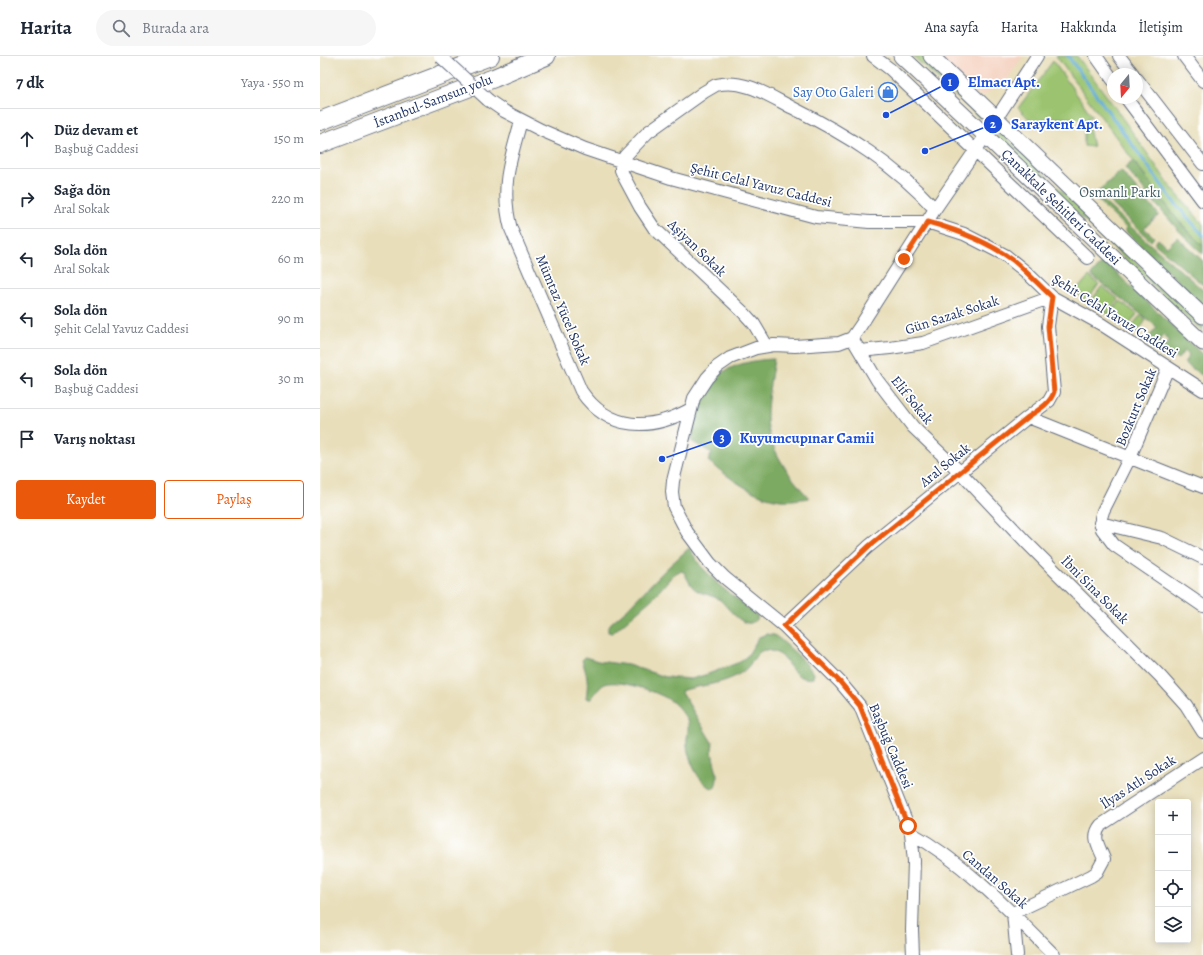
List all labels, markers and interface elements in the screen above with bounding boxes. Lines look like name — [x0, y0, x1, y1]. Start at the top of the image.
search box — [96, 10, 376, 46]
text: Harita — [20, 15, 72, 41]
icon: search — [110, 17, 132, 39]
text: Burada ara — [142, 18, 209, 38]
text: Ana sayfa — [925, 18, 979, 37]
text: Harita — [1001, 18, 1038, 37]
text: Hakkında — [1060, 18, 1116, 37]
text: İletişim — [1138, 18, 1183, 37]
callout: Elmacı Apt. — [940, 68, 1048, 95]
north arrow — [1107, 68, 1143, 104]
street label: İstanbul-Samsun yolu — [371, 69, 495, 132]
text: 7 dk — [16, 71, 44, 94]
text: Elmacı Apt. — [968, 72, 1040, 92]
text: Yaya · 550 m — [241, 74, 304, 91]
text: 1 — [948, 74, 953, 90]
shop icon: Say Oto Galeri — [877, 81, 899, 103]
place label: Say Oto Galeri — [793, 83, 874, 102]
callout: Saraykent Apt. — [983, 111, 1111, 138]
text: Saraykent Apt. — [1011, 114, 1103, 134]
text: 2 — [990, 116, 996, 132]
text: Düz devam et — [54, 120, 138, 140]
icon: ahead — [16, 128, 38, 150]
text: 150 m — [274, 130, 304, 147]
text: Başbuğ Caddesi — [54, 140, 139, 157]
street label: Çanakkale Şehitleri Caddesi — [997, 145, 1125, 269]
street label: Şehit Celal Yavuz Caddesi — [688, 158, 834, 212]
text: Sağa dön — [54, 180, 110, 200]
park label: Osmanlı Parkı — [1079, 183, 1161, 202]
icon: right — [16, 188, 38, 210]
text: 220 m — [271, 190, 304, 207]
text: Aral Sokak — [54, 200, 110, 217]
street label: Aşiyan Sokak — [663, 214, 731, 281]
text: Sola dön — [54, 240, 107, 260]
icon: left — [16, 248, 38, 270]
text: 60 m — [278, 250, 304, 267]
route end — [895, 250, 913, 268]
street label: Mümtaz Yücel Sokak — [531, 252, 595, 368]
text: Aral Sokak — [54, 260, 110, 277]
street label: Şehit Celal Yavuz Caddesi — [1048, 269, 1182, 363]
street label: Gün Sazak Sokak — [903, 291, 1001, 339]
text: Sola dön — [54, 300, 107, 320]
icon: left — [16, 308, 38, 330]
text: 90 m — [278, 310, 304, 327]
text: Şehit Celal Yavuz Caddesi — [54, 320, 189, 337]
text: Sola dön — [54, 360, 107, 380]
street label: Bozkurt Sokak — [1111, 365, 1161, 449]
icon: left — [16, 368, 38, 390]
text: 30 m — [278, 370, 304, 387]
street label: Elif Sokak — [887, 372, 937, 428]
text: Başbuğ Caddesi — [54, 380, 139, 397]
callout: Kuyumcupınar Camii — [712, 424, 882, 451]
icon: arrive — [16, 428, 38, 450]
text: Kuyumcupınar Camii — [740, 428, 875, 448]
text: Varış noktası — [54, 429, 135, 449]
text: 3 — [719, 430, 725, 446]
street label: Aral Sokak — [915, 439, 974, 492]
button: Kaydet — [16, 480, 156, 519]
button: Paylaş — [164, 480, 304, 519]
street label: İbni Sina Sokak — [1057, 552, 1133, 628]
street label: Başbuğ Caddesi — [864, 700, 918, 792]
street label: İlyas Atlı Sokak — [1097, 750, 1180, 814]
map controls — [1155, 799, 1191, 943]
button: + — [1155, 799, 1191, 835]
route start — [899, 817, 917, 835]
button: − — [1155, 835, 1191, 871]
street label: Candan Sokak — [958, 845, 1032, 913]
button: locate — [1155, 871, 1191, 907]
button: layers — [1155, 907, 1191, 943]

